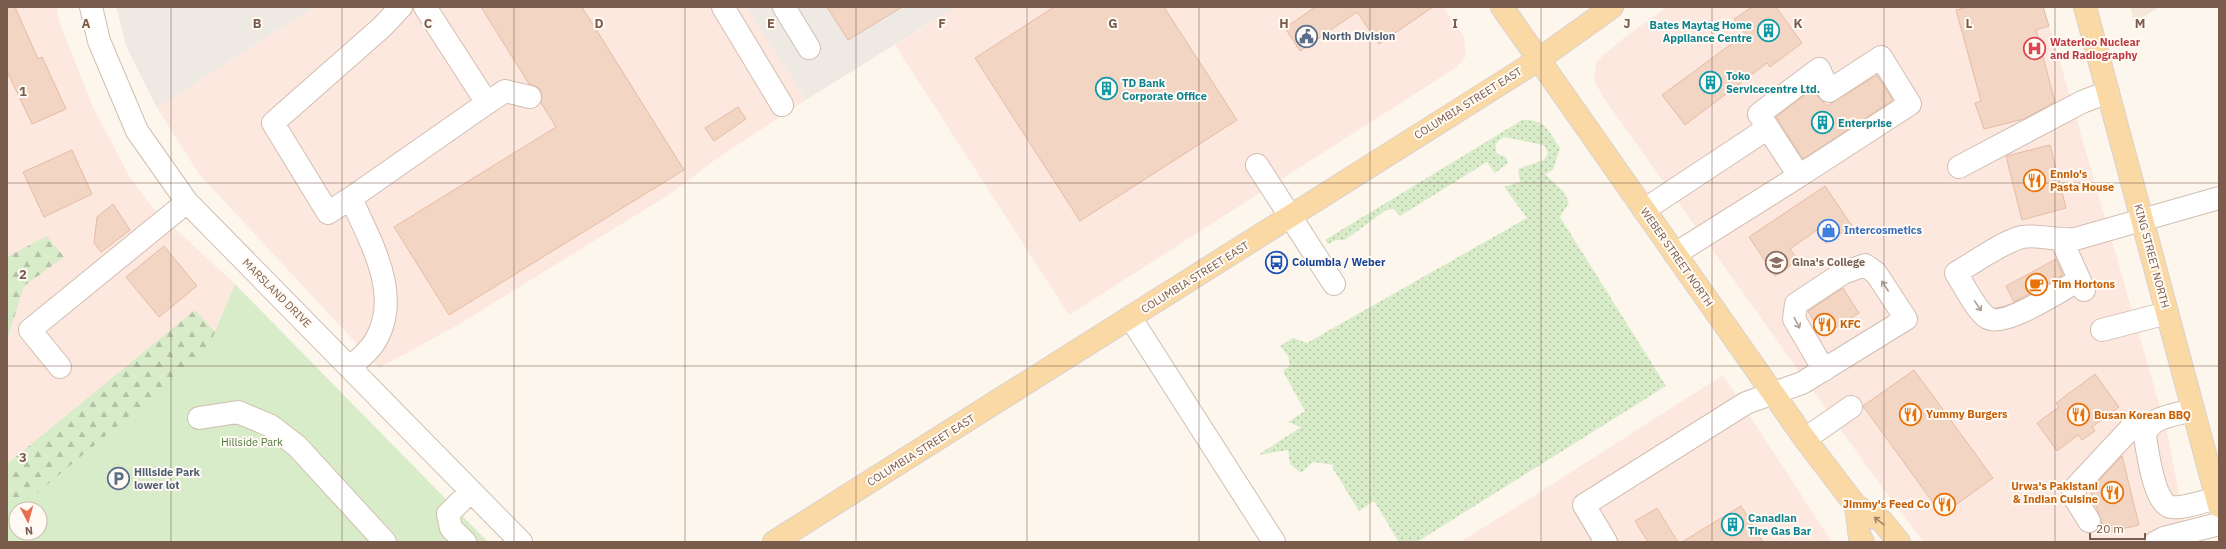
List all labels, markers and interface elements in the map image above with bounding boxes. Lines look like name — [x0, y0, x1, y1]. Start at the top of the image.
text: A — [82, 15, 91, 32]
text: B — [253, 15, 262, 32]
text: C — [424, 15, 433, 32]
text: D — [594, 15, 604, 32]
text: E — [767, 15, 775, 32]
text: F — [938, 15, 946, 32]
text: G — [1108, 15, 1118, 32]
text: H — [1279, 15, 1289, 32]
text: I — [1452, 15, 1458, 32]
text: J — [1623, 15, 1631, 32]
text: K — [1793, 15, 1803, 32]
text: L — [1966, 15, 1973, 32]
text: M — [2135, 15, 2145, 32]
place label: Bates Maytag Home Appliance Centre — [1650, 18, 1752, 45]
building icon: Bates Maytag Home Appliance Centre — [1755, 18, 1781, 44]
public building icon: North Division — [1293, 23, 1319, 49]
place label: North Division — [1322, 29, 1395, 43]
hospital icon: Waterloo Nuclear and Radiography — [2022, 35, 2048, 61]
place label: Waterloo Nuclear and Radiography — [2050, 35, 2141, 62]
street label: COLUMBIA STREET EAST — [1411, 64, 1525, 142]
building icon: Toko Servicecentre Ltd. — [1698, 69, 1724, 95]
place label: Toko Servicecentre Ltd. — [1726, 69, 1820, 96]
building icon: TD Bank Corporate Office — [1093, 76, 1119, 102]
place label: TD Bank Corporate Office — [1122, 76, 1207, 103]
text: 1 — [19, 83, 27, 100]
building icon: Enterprise — [1810, 110, 1836, 136]
place label: Enterprise — [1838, 116, 1892, 130]
restaurant icon: Ennio's Pasta House — [2022, 167, 2048, 193]
place label: Ennio's Pasta House — [2050, 167, 2114, 194]
street label: KING STREET NORTH — [2131, 202, 2173, 310]
street label: WEBER STREET NORTH — [1638, 205, 1716, 309]
shop icon: Intercosmetics — [1816, 217, 1842, 243]
place label: Intercosmetics — [1844, 223, 1922, 237]
street label: COLUMBIA STREET EAST — [1138, 238, 1252, 316]
bus stop icon: Columbia / Weber — [1264, 249, 1290, 275]
school or university icon: Gina's College — [1764, 249, 1790, 275]
place label: Columbia / Weber — [1292, 255, 1386, 269]
place label: Gina's College — [1792, 255, 1865, 269]
street label: MARSLAND DRIVE — [240, 256, 314, 330]
text: 2 — [19, 266, 27, 283]
cafe icon: Tim Hortons — [2024, 271, 2050, 297]
place label: Tim Hortons — [2052, 277, 2116, 291]
one-way arrow — [1880, 280, 1888, 292]
one-way arrow — [1973, 300, 1982, 311]
restaurant icon: KFC — [1812, 311, 1838, 337]
one-way arrow — [1794, 317, 1801, 329]
place label: KFC — [1840, 317, 1861, 331]
restaurant icon: Yummy Burgers — [1898, 401, 1924, 427]
restaurant icon: Busan Korean BBQ — [2065, 402, 2091, 428]
place label: Yummy Burgers — [1926, 407, 2008, 421]
place label: Busan Korean BBQ — [2094, 408, 2191, 422]
street label: COLUMBIA STREET EAST — [864, 411, 978, 489]
park label: Hillside Park — [221, 435, 283, 449]
text: 3 — [19, 449, 27, 466]
parking icon: Hillside Park lower lot — [105, 465, 131, 491]
place label: Hillside Park lower lot — [134, 465, 201, 492]
place label: Urwa's Pakistani & Indian Cuisine — [2011, 479, 2098, 506]
restaurant icon: Urwa's Pakistani & Indian Cuisine — [2100, 479, 2126, 505]
restaurant icon: Jimmy's Feed Co — [1932, 491, 1958, 517]
place label: Jimmy's Feed Co — [1843, 497, 1930, 511]
north arrow — [8, 501, 48, 541]
building icon: Canadian Tire Gas Bar — [1719, 511, 1745, 537]
place label: Canadian Tire Gas Bar — [1748, 511, 1812, 538]
scale bar — [2090, 515, 2145, 541]
one-way arrow — [1874, 517, 1885, 525]
text: 20 m — [2096, 521, 2124, 536]
text: N — [24, 524, 34, 538]

